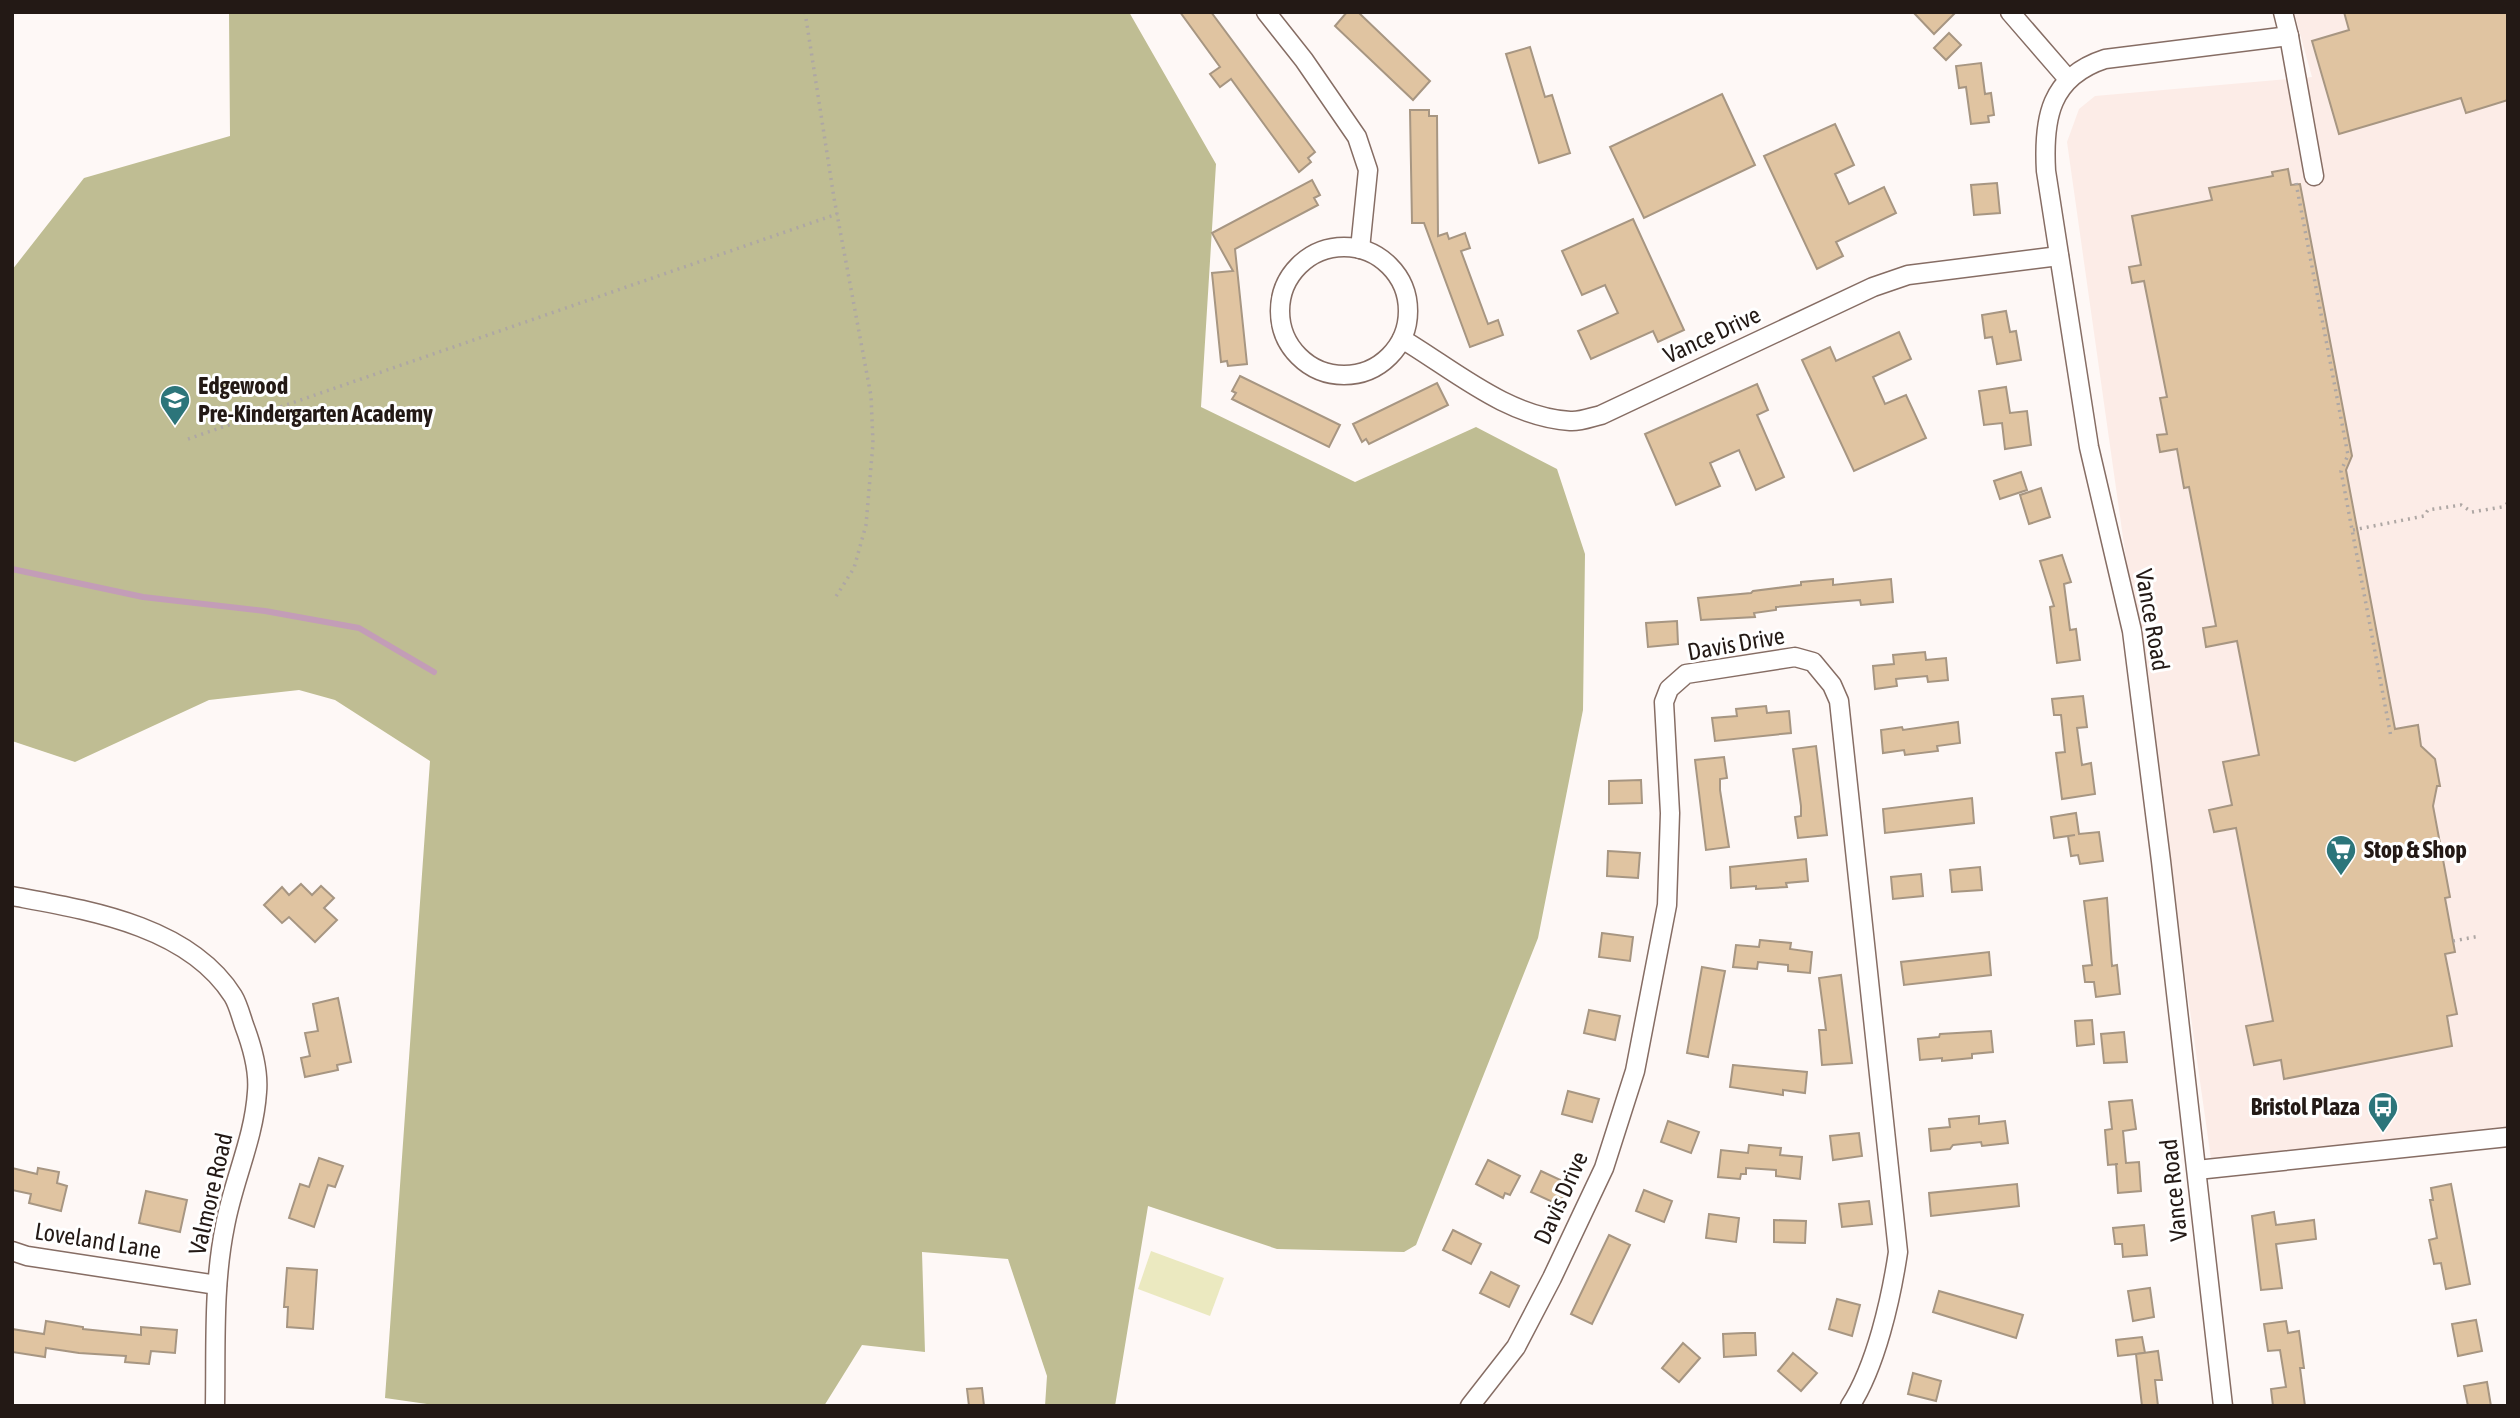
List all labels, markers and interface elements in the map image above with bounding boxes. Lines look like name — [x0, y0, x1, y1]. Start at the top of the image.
street label: Vance Drive — [1659, 300, 1764, 369]
place label: Edgewood Pre-Kindergarten Academy — [198, 372, 433, 427]
school or university icon: Edgewood Pre-Kindergarten Academy — [158, 383, 192, 427]
street label: Vance Road — [2130, 567, 2175, 673]
street label: Davis Drive — [1685, 622, 1787, 665]
supermarket icon: Stop & Shop — [2324, 833, 2358, 877]
place label: Stop & Shop — [2364, 836, 2467, 863]
bus stop icon: Bristol Plaza — [2366, 1090, 2400, 1134]
place label: Bristol Plaza — [2251, 1093, 2360, 1120]
street label: Valmore Road — [183, 1130, 238, 1257]
street label: Vance Road — [2155, 1138, 2192, 1243]
street label: Davis Drive — [1528, 1147, 1593, 1248]
street label: Loveland Lane — [33, 1217, 163, 1264]

